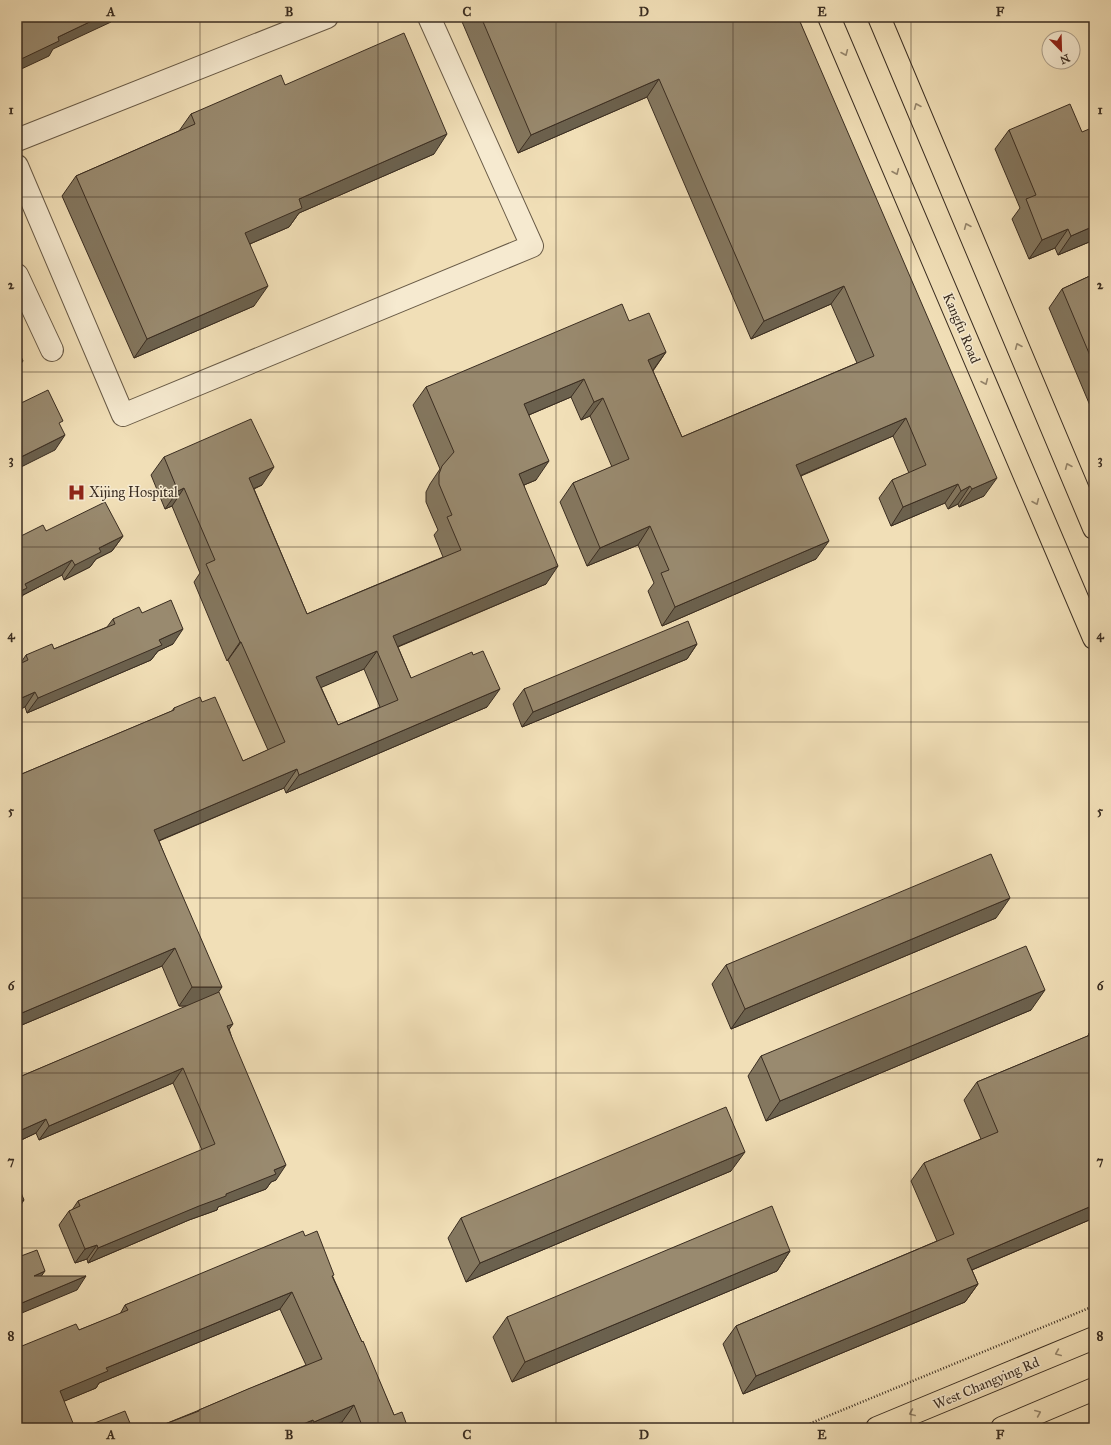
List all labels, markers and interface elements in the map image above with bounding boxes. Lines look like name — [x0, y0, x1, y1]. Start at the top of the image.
text: A — [106, 4, 116, 20]
text: B — [285, 4, 294, 20]
text: C — [463, 4, 472, 20]
text: D — [639, 4, 649, 20]
text: E — [817, 4, 827, 20]
text: F — [996, 4, 1005, 20]
north arrow — [1041, 30, 1081, 70]
one-way arrow — [840, 49, 848, 56]
text: N — [1057, 51, 1072, 67]
text: 1 — [8, 102, 14, 118]
text: 1 — [1097, 102, 1103, 118]
one-way arrow — [914, 103, 922, 111]
one-way arrow — [891, 169, 899, 176]
one-way arrow — [964, 223, 972, 230]
text: 2 — [8, 277, 15, 293]
text: 2 — [1097, 277, 1104, 293]
street label: Kangfu Road — [939, 290, 984, 366]
one-way arrow — [1014, 342, 1022, 349]
one-way arrow — [980, 378, 988, 386]
text: 3 — [8, 452, 14, 468]
text: 3 — [1097, 452, 1103, 468]
one-way arrow — [1065, 462, 1073, 470]
hospital icon: Xijing Hospital — [66, 482, 86, 502]
place label: Xijing Hospital — [89, 484, 178, 501]
one-way arrow — [1031, 497, 1039, 505]
text: 4 — [7, 627, 15, 643]
text: 4 — [1096, 627, 1104, 643]
text: 5 — [8, 803, 15, 819]
text: 5 — [1097, 803, 1104, 819]
text: 6 — [8, 978, 16, 994]
text: 6 — [1097, 978, 1105, 994]
text: 7 — [8, 1153, 15, 1169]
text: 7 — [1097, 1153, 1104, 1169]
text: 8 — [8, 1328, 15, 1344]
text: 8 — [1097, 1328, 1104, 1344]
one-way arrow — [1055, 1348, 1062, 1356]
street label: West Changying Rd — [931, 1353, 1042, 1413]
one-way arrow — [909, 1409, 916, 1417]
one-way arrow — [1034, 1410, 1042, 1418]
text: A — [106, 1427, 116, 1443]
text: B — [285, 1427, 294, 1443]
text: C — [463, 1427, 472, 1443]
text: D — [639, 1427, 649, 1443]
text: E — [817, 1427, 827, 1443]
text: F — [996, 1427, 1005, 1443]

